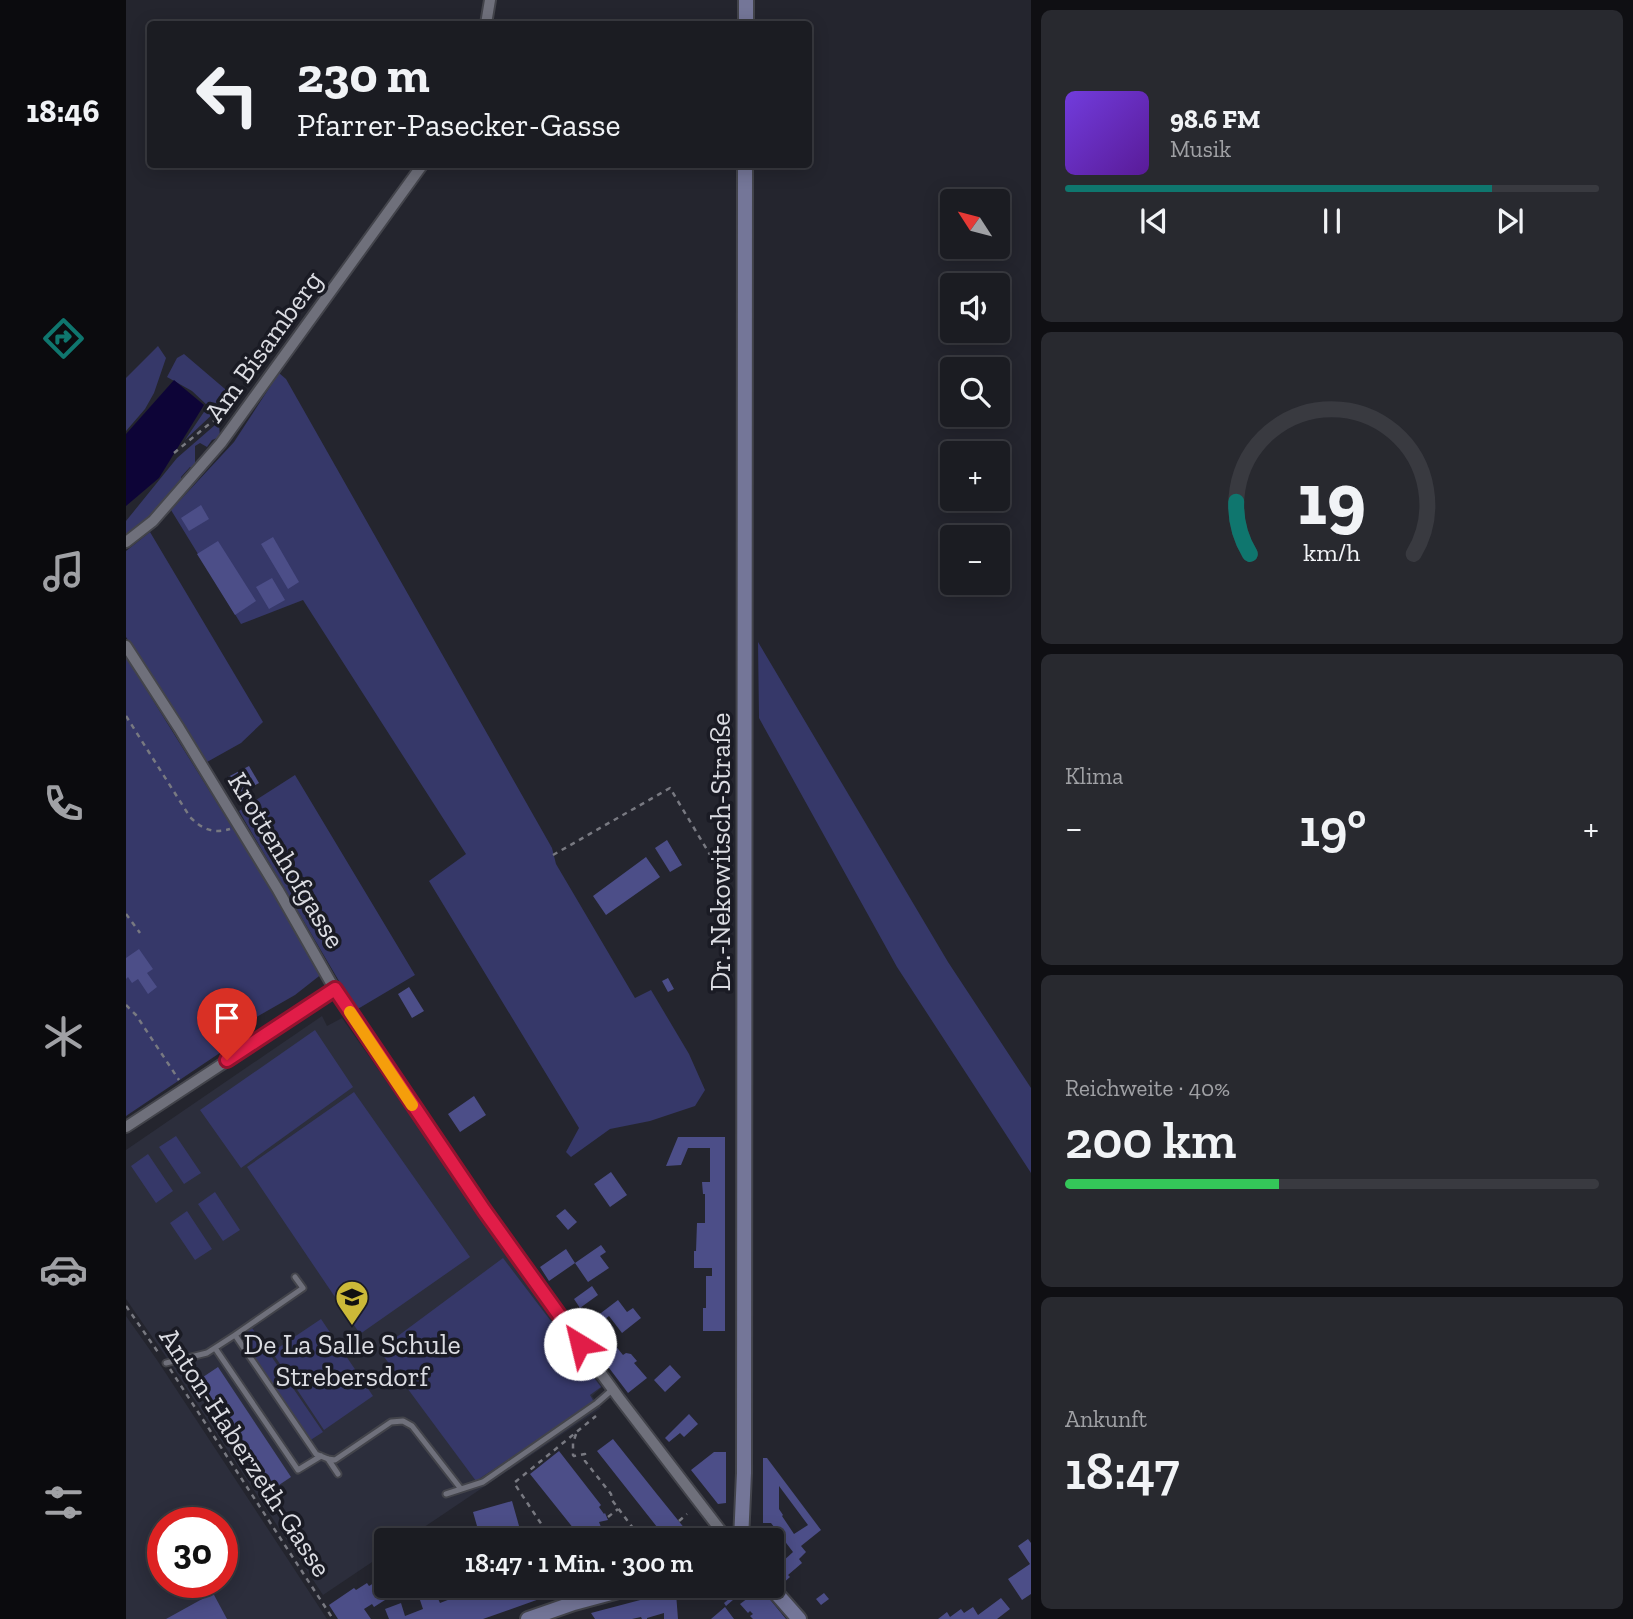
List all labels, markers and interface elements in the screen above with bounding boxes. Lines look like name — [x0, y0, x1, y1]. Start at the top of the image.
text: 230 m — [297, 46, 430, 105]
icon: left — [182, 49, 273, 140]
text: 18:46 — [26, 92, 100, 130]
text: 98.6 FM — [1170, 103, 1260, 135]
text: Pfarrer-Pasecker-Gasse — [297, 106, 621, 144]
text: Musik — [1170, 135, 1231, 163]
north arrow — [940, 189, 1010, 259]
map controls — [940, 189, 1010, 595]
icon: previous — [1135, 202, 1173, 240]
icon: pause — [1313, 202, 1351, 240]
icon: next — [1491, 202, 1529, 240]
street label: Am Bisamberg — [198, 264, 329, 428]
button: sound — [940, 273, 1010, 343]
icon: directions — [39, 314, 88, 363]
button: search — [940, 357, 1010, 427]
button: + — [940, 441, 1010, 511]
text: 19 — [1298, 455, 1366, 543]
button: − — [940, 525, 1010, 595]
text: km/h — [1303, 536, 1361, 566]
icon: music — [39, 547, 88, 596]
street label: Dr.-Nekowitsch-Straße — [704, 713, 737, 991]
text: Klima — [1065, 762, 1123, 790]
street label: Krottenhofgasse — [221, 766, 352, 954]
icon: phone — [39, 779, 88, 828]
text: 19° — [1299, 797, 1367, 859]
text: − — [1065, 805, 1083, 851]
text: + — [1583, 805, 1599, 851]
pin — [197, 988, 257, 1060]
icon: arrive — [208, 999, 246, 1037]
icon: climate — [39, 1012, 88, 1061]
text: Reichweite · 40% — [1065, 1074, 1230, 1102]
text: 200 km — [1065, 1109, 1236, 1171]
icon: car — [39, 1245, 88, 1294]
school or university icon: De La Salle Schule Strebersdorf — [333, 1278, 371, 1327]
position arrow — [543, 1307, 617, 1381]
street label: Anton-Haberzeth-Gasse — [153, 1322, 338, 1583]
place label: De La Salle Schule Strebersdorf — [243, 1328, 461, 1393]
text: Ankunft — [1065, 1405, 1147, 1433]
text: 18:47 — [1065, 1440, 1179, 1502]
icon: filters — [39, 1478, 88, 1527]
speed limit sign: 30 — [147, 1507, 238, 1598]
text: 18:47 · 1 Min. · 300 m — [465, 1547, 693, 1579]

